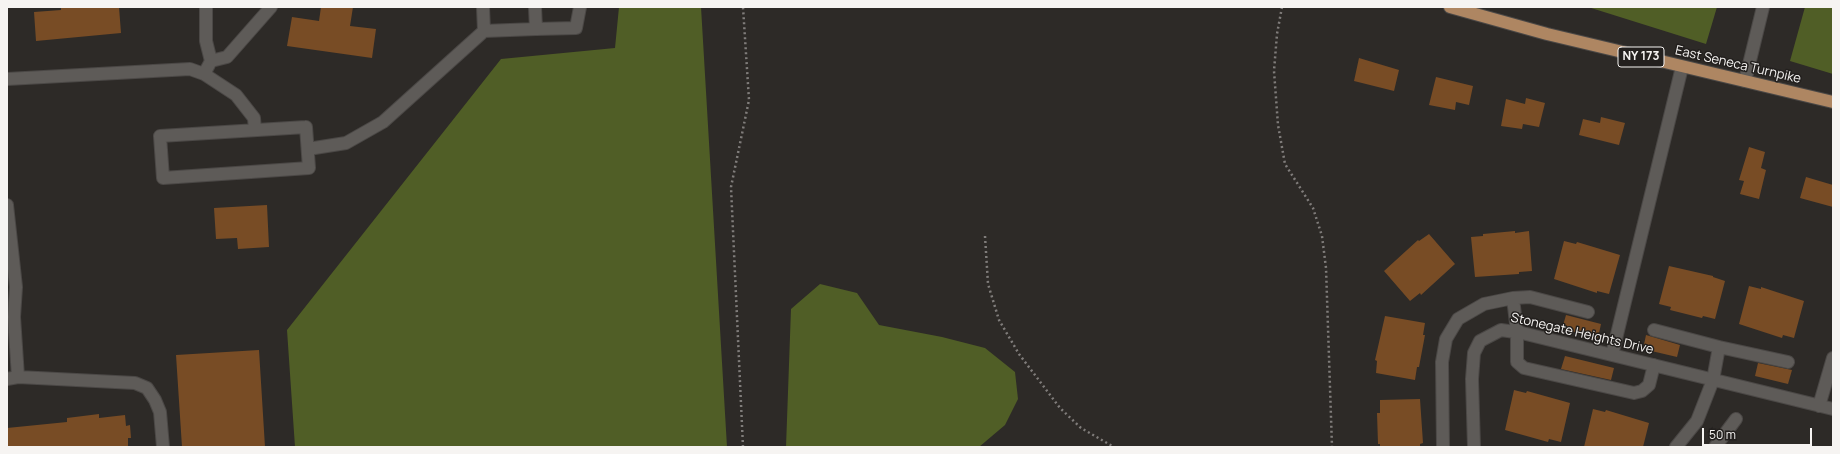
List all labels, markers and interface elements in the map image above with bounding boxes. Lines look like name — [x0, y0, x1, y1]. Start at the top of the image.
street label: East Seneca Turnpike — [1673, 43, 1803, 87]
road number: NY 173 — [1618, 47, 1664, 67]
street label: Stonegate Heights Drive — [1509, 310, 1655, 358]
scale bar — [1704, 420, 1814, 446]
text: 50 m — [1709, 426, 1736, 443]

